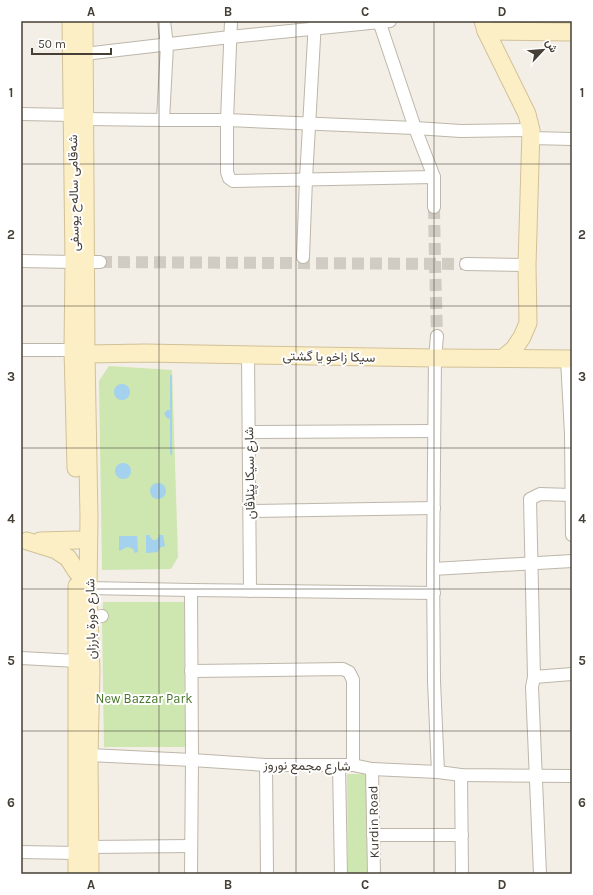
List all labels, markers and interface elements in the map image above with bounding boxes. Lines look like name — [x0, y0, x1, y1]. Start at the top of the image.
text: A — [87, 4, 95, 19]
text: B — [224, 4, 232, 19]
text: C — [361, 4, 369, 19]
text: D — [498, 4, 507, 19]
scale bar — [32, 30, 111, 56]
north arrow — [523, 30, 563, 70]
text: 50 m — [38, 37, 66, 51]
text: ش — [543, 37, 560, 55]
text: 1 — [9, 85, 13, 100]
text: 1 — [580, 85, 584, 100]
street label: شەقامی سالەح یوسفی — [65, 135, 84, 251]
text: 2 — [7, 227, 15, 242]
text: 2 — [578, 227, 586, 242]
street label: سیکا زاخو یا گشتى — [283, 348, 375, 366]
text: 3 — [7, 369, 15, 384]
text: 3 — [578, 369, 586, 384]
street label: شارع سيكا پێلاڤان — [241, 427, 260, 519]
text: 4 — [7, 511, 15, 526]
text: 4 — [578, 511, 586, 526]
street label: شارع دورة بارزان — [82, 578, 101, 659]
text: 5 — [7, 653, 15, 668]
text: 5 — [578, 653, 586, 668]
park label: New Bazzar Park — [96, 691, 192, 706]
street label: شارع مجمع نوروز — [262, 757, 351, 776]
street label: Kurdin Road — [365, 785, 382, 859]
text: 6 — [7, 795, 15, 810]
text: 6 — [578, 795, 586, 810]
text: A — [87, 877, 95, 892]
text: B — [224, 877, 232, 892]
text: C — [361, 877, 369, 892]
text: D — [498, 877, 507, 892]

